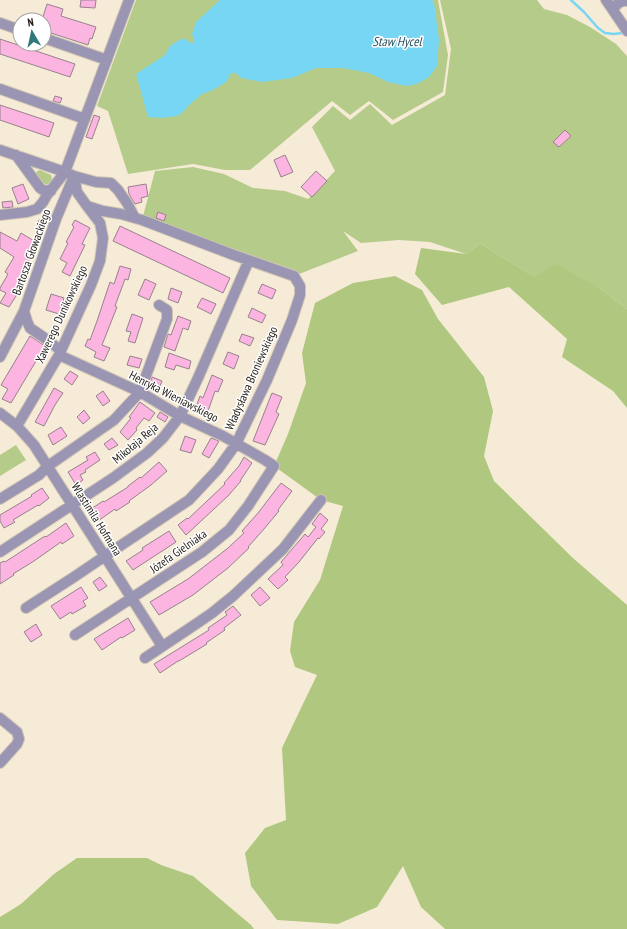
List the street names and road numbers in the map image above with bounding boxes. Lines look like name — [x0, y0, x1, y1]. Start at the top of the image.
street label: Bartosza Głowackiego — [8, 207, 54, 297]
street label: Xawerego Dunikowskiego — [32, 263, 90, 365]
street label: Władysława Broniewskiego — [221, 324, 281, 432]
street label: Henryka Wieniawskiego — [127, 367, 221, 425]
street label: Mikołaja Reja — [109, 419, 161, 466]
street label: Wlastimila Hofmana — [69, 480, 126, 559]
street label: Józefa Gielniaka — [146, 526, 209, 577]

